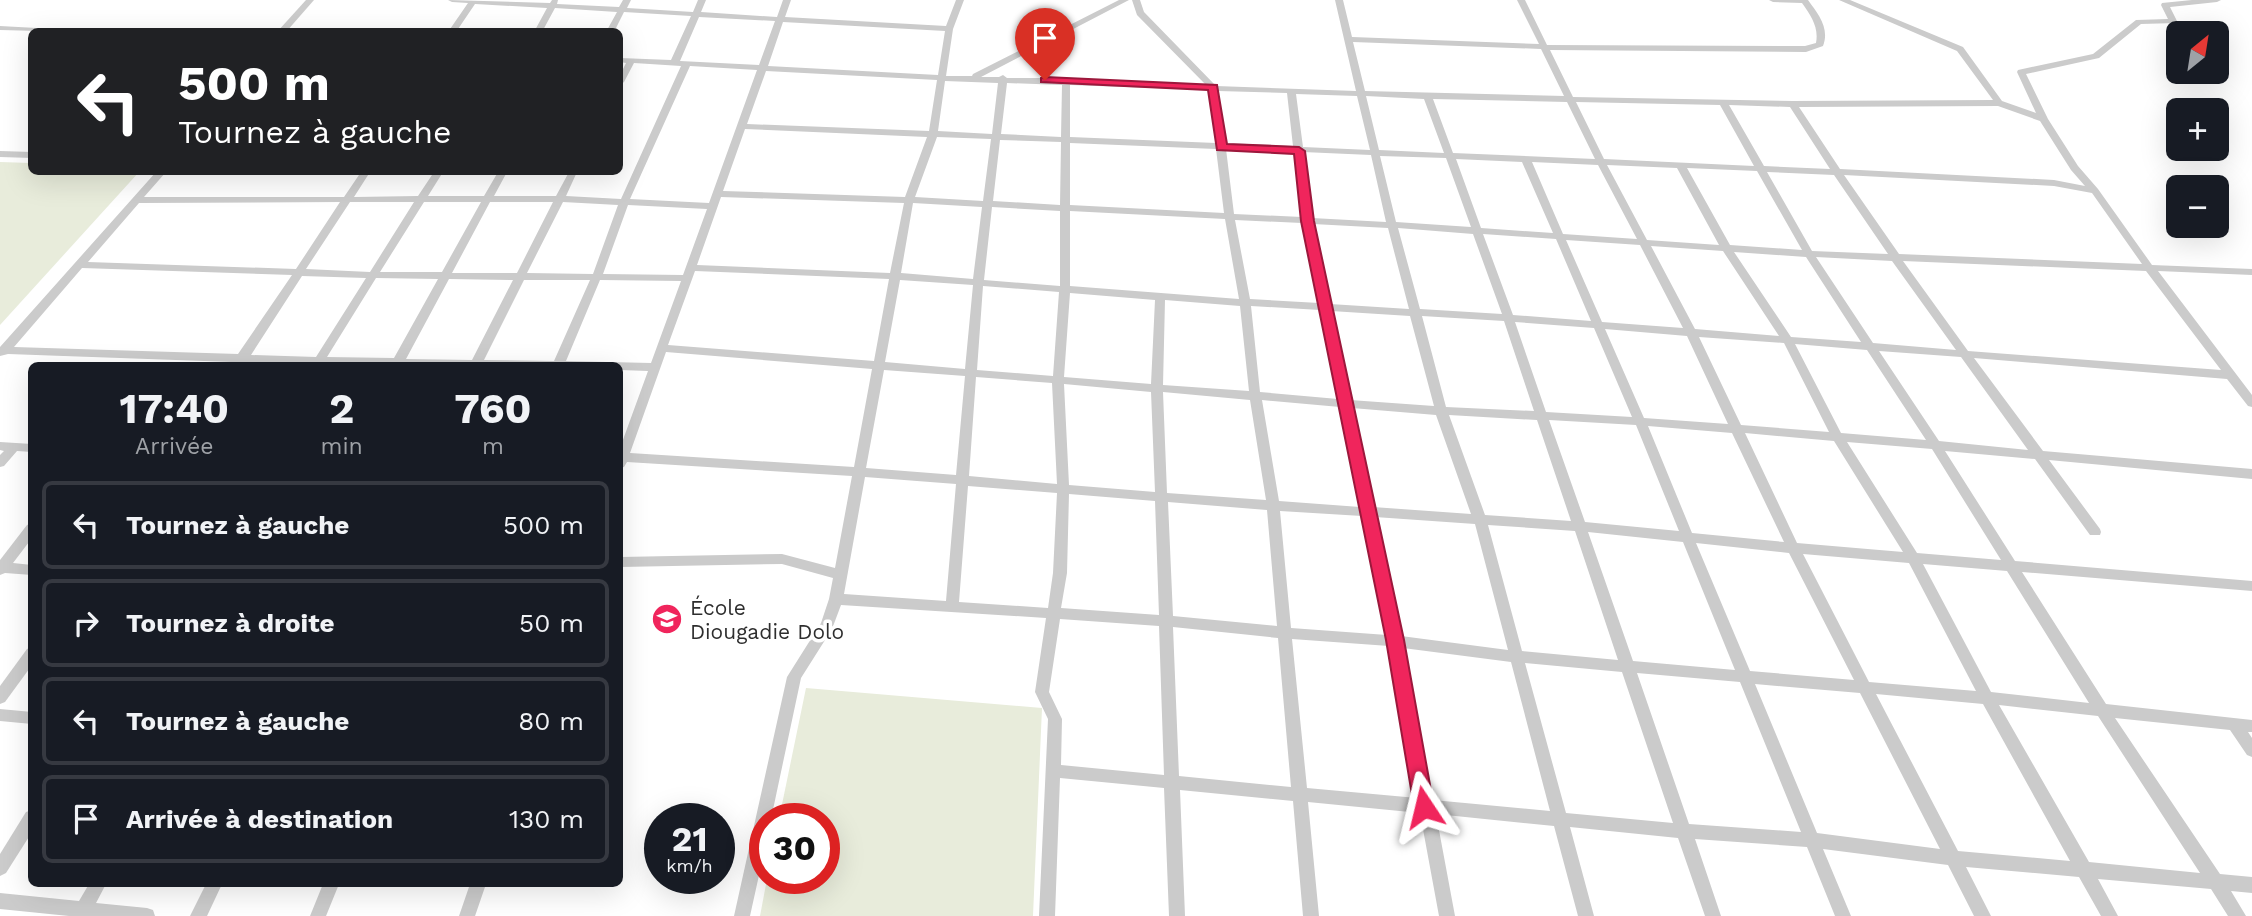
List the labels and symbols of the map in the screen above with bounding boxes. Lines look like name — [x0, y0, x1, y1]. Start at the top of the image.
pin — [1015, 8, 1075, 80]
north arrow — [2166, 21, 2230, 84]
place label: École Diougadie Dolo — [690, 595, 844, 644]
school or university icon: École Diougadie Dolo — [650, 602, 684, 636]
position arrow — [1387, 770, 1461, 844]
speed limit sign: 30 — [749, 803, 840, 894]

